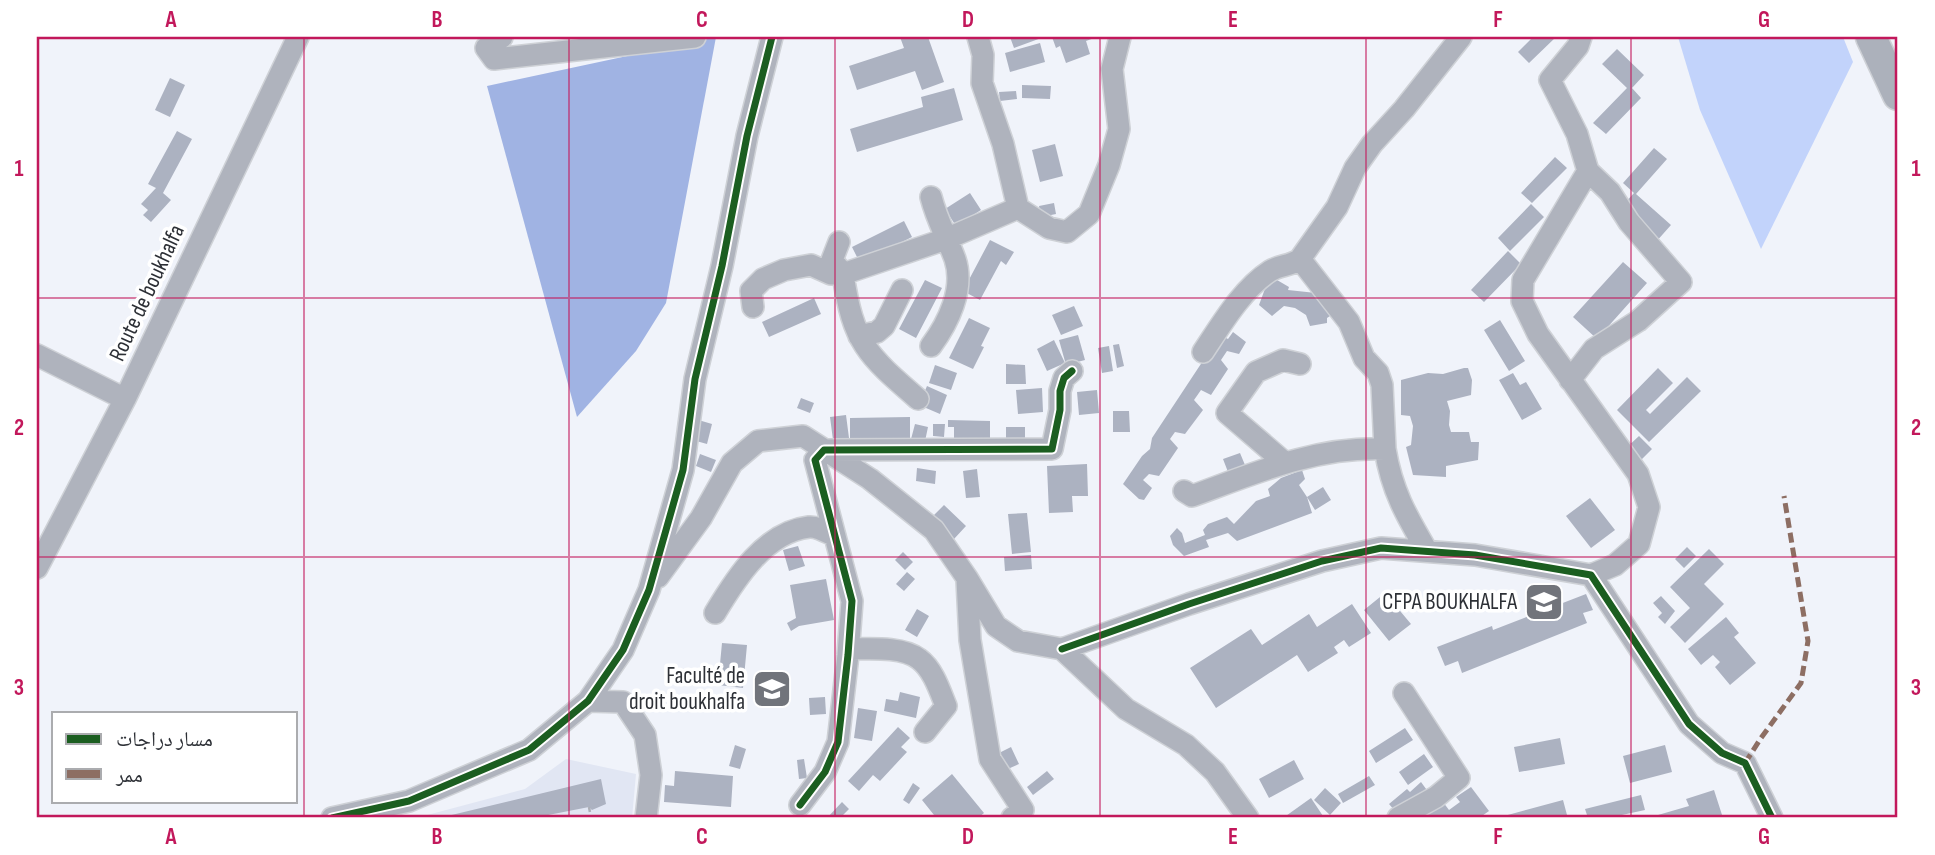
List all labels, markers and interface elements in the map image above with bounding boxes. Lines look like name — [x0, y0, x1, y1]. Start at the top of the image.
text: A — [165, 6, 178, 34]
text: B — [432, 6, 443, 34]
text: C — [696, 6, 708, 34]
text: D — [962, 6, 974, 34]
text: E — [1228, 6, 1238, 34]
text: F — [1493, 6, 1503, 34]
text: G — [1758, 6, 1770, 34]
text: 1 — [14, 155, 24, 183]
text: 1 — [1911, 155, 1921, 183]
street label: Route de boukhalfa — [103, 220, 191, 366]
text: 2 — [14, 414, 24, 442]
text: 2 — [1911, 414, 1921, 442]
school or university icon: CFPA BOUKHALFA — [1523, 581, 1565, 623]
place label: CFPA BOUKHALFA — [1382, 588, 1517, 616]
place label: Faculté de droit boukhalfa — [629, 662, 745, 716]
school or university icon: Faculté de droit boukhalfa — [751, 668, 793, 710]
text: 3 — [14, 674, 24, 702]
text: 3 — [1911, 674, 1921, 702]
legend — [52, 712, 298, 802]
text: مسار دراجات — [116, 727, 213, 752]
text: ممر — [115, 763, 143, 788]
text: A — [165, 823, 178, 851]
text: B — [432, 823, 443, 851]
text: C — [696, 823, 708, 851]
text: D — [962, 823, 974, 851]
text: E — [1228, 823, 1238, 851]
text: F — [1493, 823, 1503, 851]
text: G — [1758, 823, 1770, 851]

